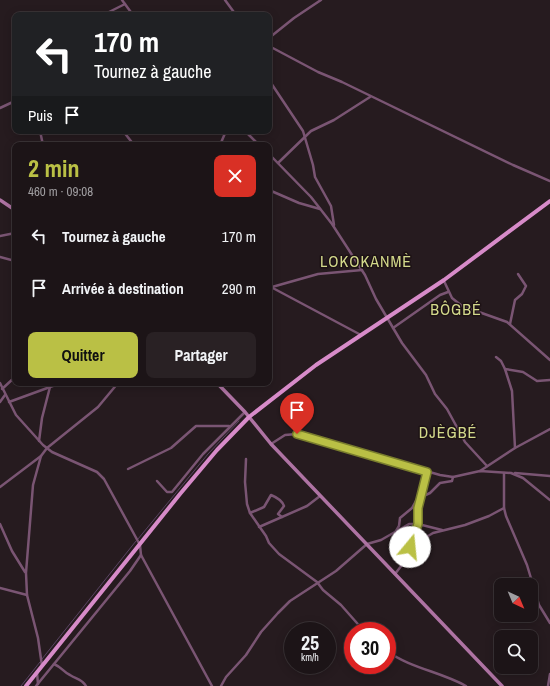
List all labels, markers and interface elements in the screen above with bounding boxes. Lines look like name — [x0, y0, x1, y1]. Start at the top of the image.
text: 170 m — [94, 23, 159, 61]
icon: left — [28, 28, 80, 80]
text: Tournez à gauche — [94, 59, 211, 84]
icon: arrive — [61, 104, 83, 126]
text: Puis — [28, 105, 53, 126]
text: 2 min — [28, 152, 79, 184]
button: close — [214, 155, 256, 197]
text: 460 m · 09:08 — [28, 183, 93, 200]
icon: left — [28, 225, 50, 247]
text: Tournez à gauche — [62, 226, 166, 247]
text: 170 m — [222, 226, 256, 247]
district label: LOKOKANMÈ — [320, 250, 412, 272]
icon: arrive — [28, 277, 50, 299]
text: Arrivée à destination — [62, 278, 184, 299]
text: 290 m — [222, 278, 256, 299]
district label: BÔGBÉ — [430, 298, 482, 320]
button: Quitter — [28, 332, 138, 378]
button: Partager — [146, 332, 256, 378]
pin — [280, 393, 314, 434]
icon: arrive — [286, 399, 308, 421]
district label: DJÈGBÉ — [419, 421, 477, 443]
position arrow — [389, 526, 431, 568]
north arrow — [494, 578, 538, 622]
map controls — [494, 578, 538, 674]
speed limit sign: 30 — [344, 622, 396, 674]
text: 25 — [301, 629, 319, 656]
button: search — [494, 630, 538, 674]
text: km/h — [301, 651, 319, 664]

